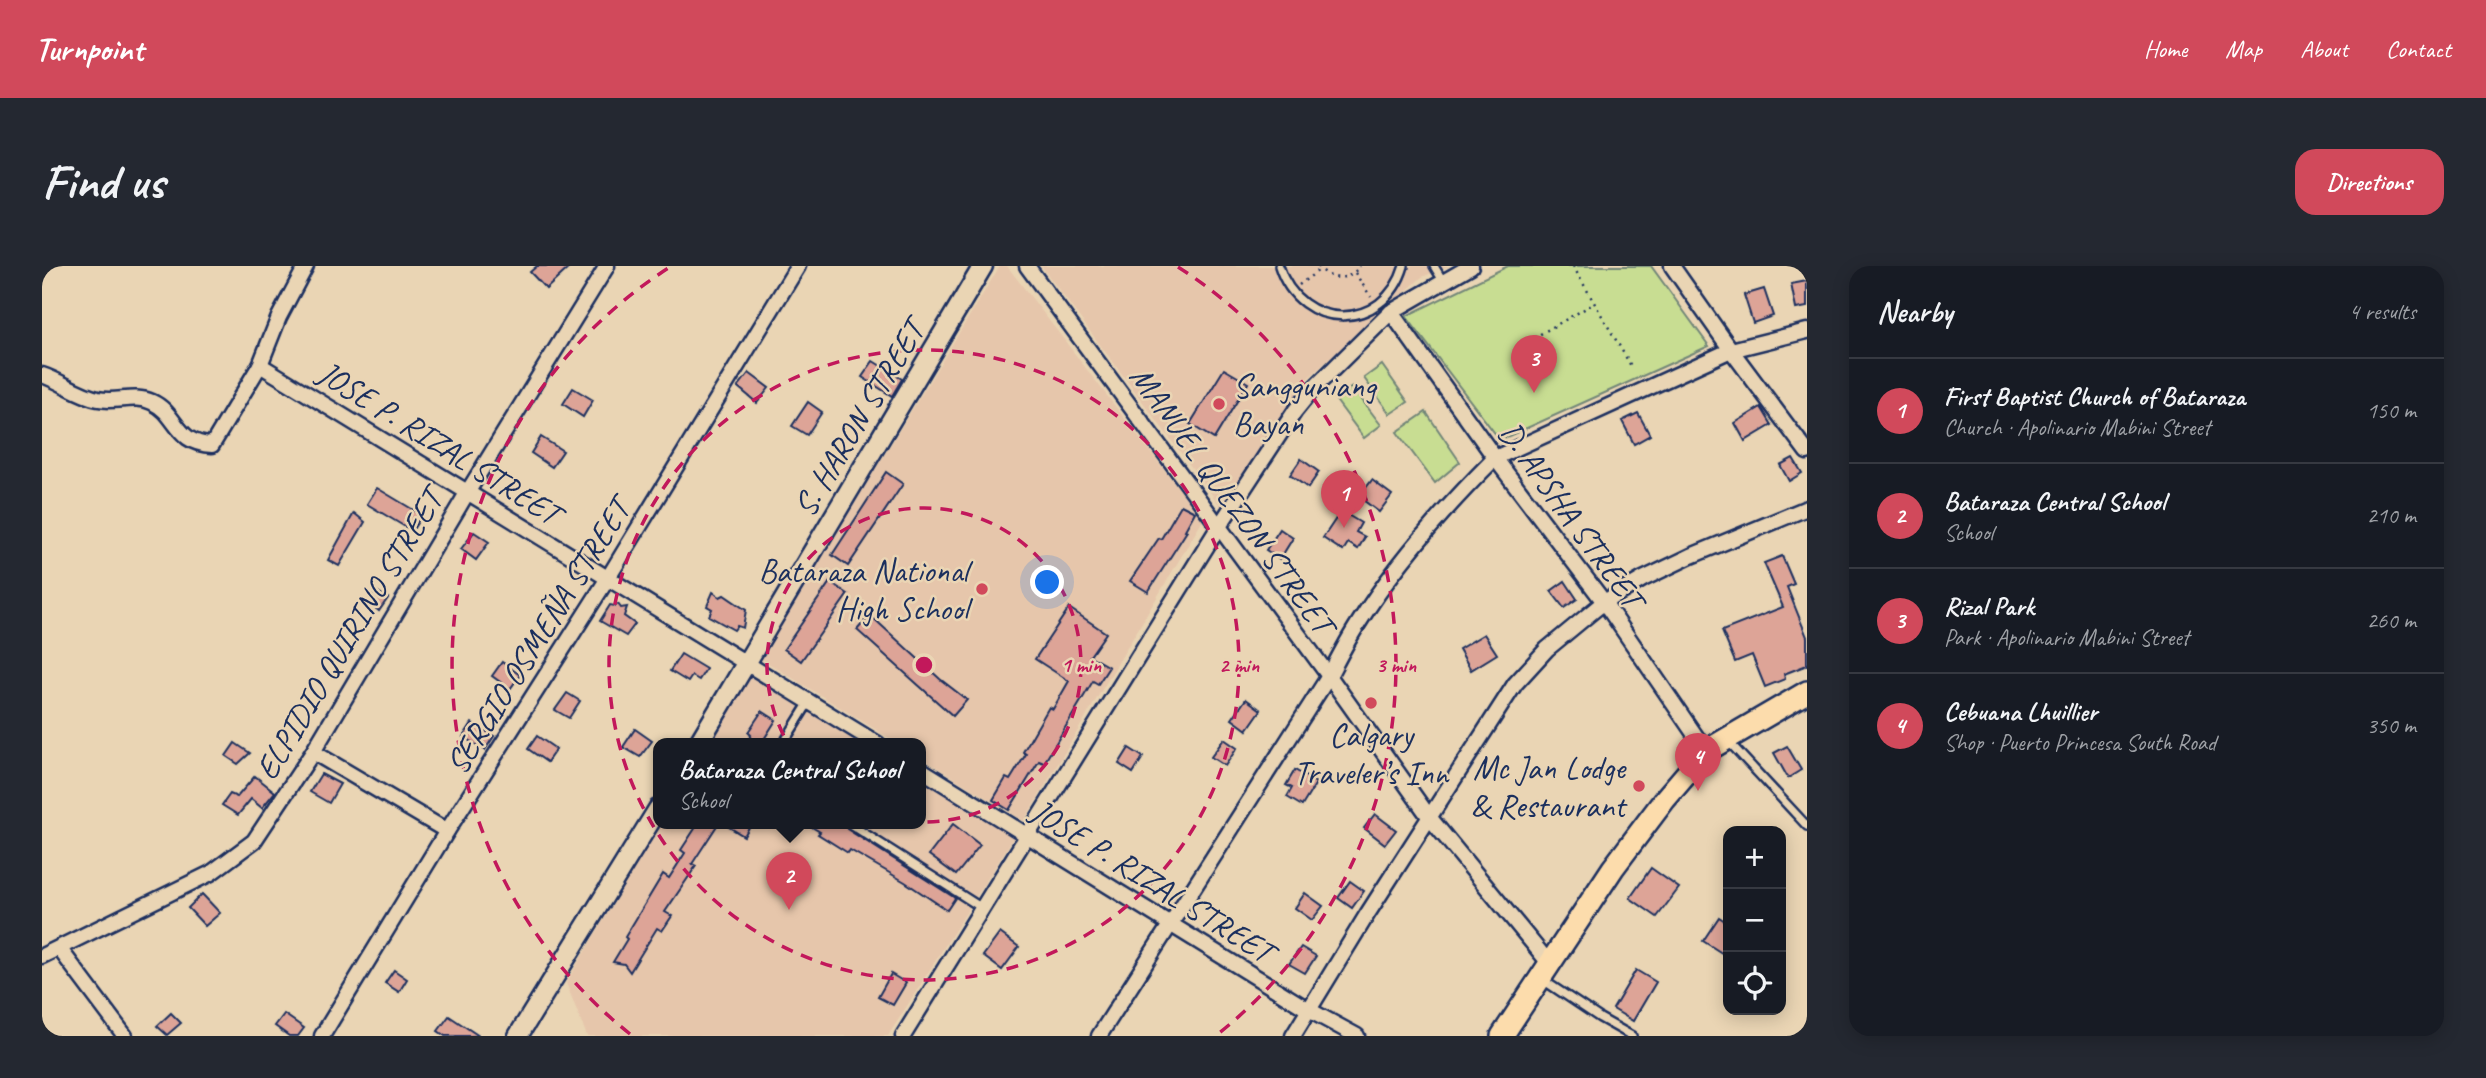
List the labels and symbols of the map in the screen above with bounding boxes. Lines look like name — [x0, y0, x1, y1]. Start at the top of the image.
street label: S. HARON STREET — [784, 307, 937, 524]
pin: 3 — [1511, 335, 1557, 393]
street label: JOSE P. RIZAL STREET — [309, 350, 574, 538]
street label: MANUEL QUEZON STREET — [1121, 357, 1348, 648]
place label: Sangguniang Bayan — [1233, 365, 1378, 445]
marker: Sangguniang Bayan — [1211, 396, 1227, 412]
street label: D. APSHA STREET — [1489, 413, 1657, 622]
pin: 1 — [1321, 470, 1367, 528]
street label: ELPIDIO QUIRINO STREET — [246, 476, 456, 787]
street label: SERGIO OSMEÑA STREET — [436, 485, 643, 782]
place label: Bataraza National High School — [759, 550, 973, 630]
your location — [1030, 565, 1064, 599]
marker: Bataraza National High School — [974, 581, 990, 597]
text: 1 min — [1061, 652, 1101, 678]
text: 2 min — [1219, 652, 1259, 678]
text: 3 min — [1376, 652, 1416, 678]
centre of rings — [912, 653, 936, 677]
marker: Calgary Traveler’s Inn — [1363, 695, 1379, 711]
place label: Calgary Traveler’s Inn — [1294, 714, 1450, 794]
pin: 4 — [1675, 733, 1721, 791]
place label: Mc Jan Lodge & Restaurant — [1471, 747, 1628, 827]
marker: Mc Jan Lodge & Restaurant — [1631, 778, 1647, 794]
street label: JOSE P. RIZAL STREET — [1022, 788, 1287, 976]
pin: 2 — [766, 852, 812, 910]

